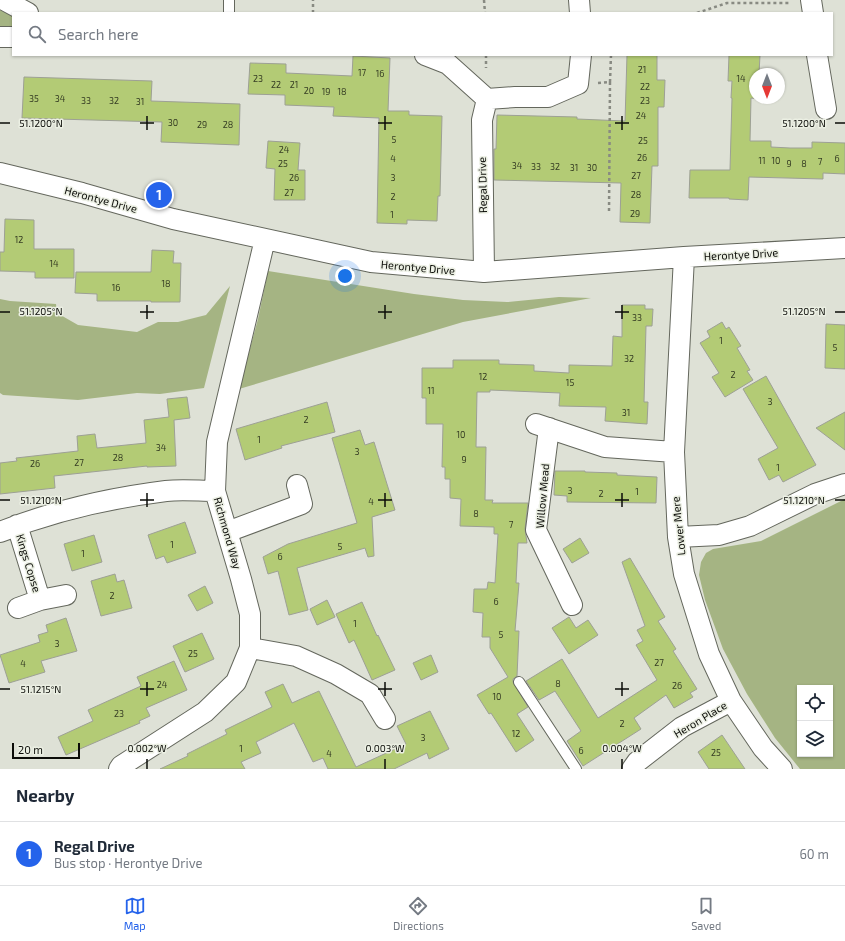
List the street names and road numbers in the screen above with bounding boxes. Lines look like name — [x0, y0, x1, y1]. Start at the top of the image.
street label: Regal Drive — [475, 157, 489, 213]
street label: Herontye Drive — [63, 183, 139, 215]
street label: Herontye Drive — [703, 246, 779, 262]
street label: Herontye Drive — [380, 257, 456, 277]
street label: Willow Mead — [533, 463, 551, 529]
street label: Richmond Way — [212, 495, 245, 571]
street label: Lower Mere — [668, 496, 688, 556]
street label: Kings Copse — [14, 532, 44, 594]
street label: Heron Place — [671, 698, 729, 740]

